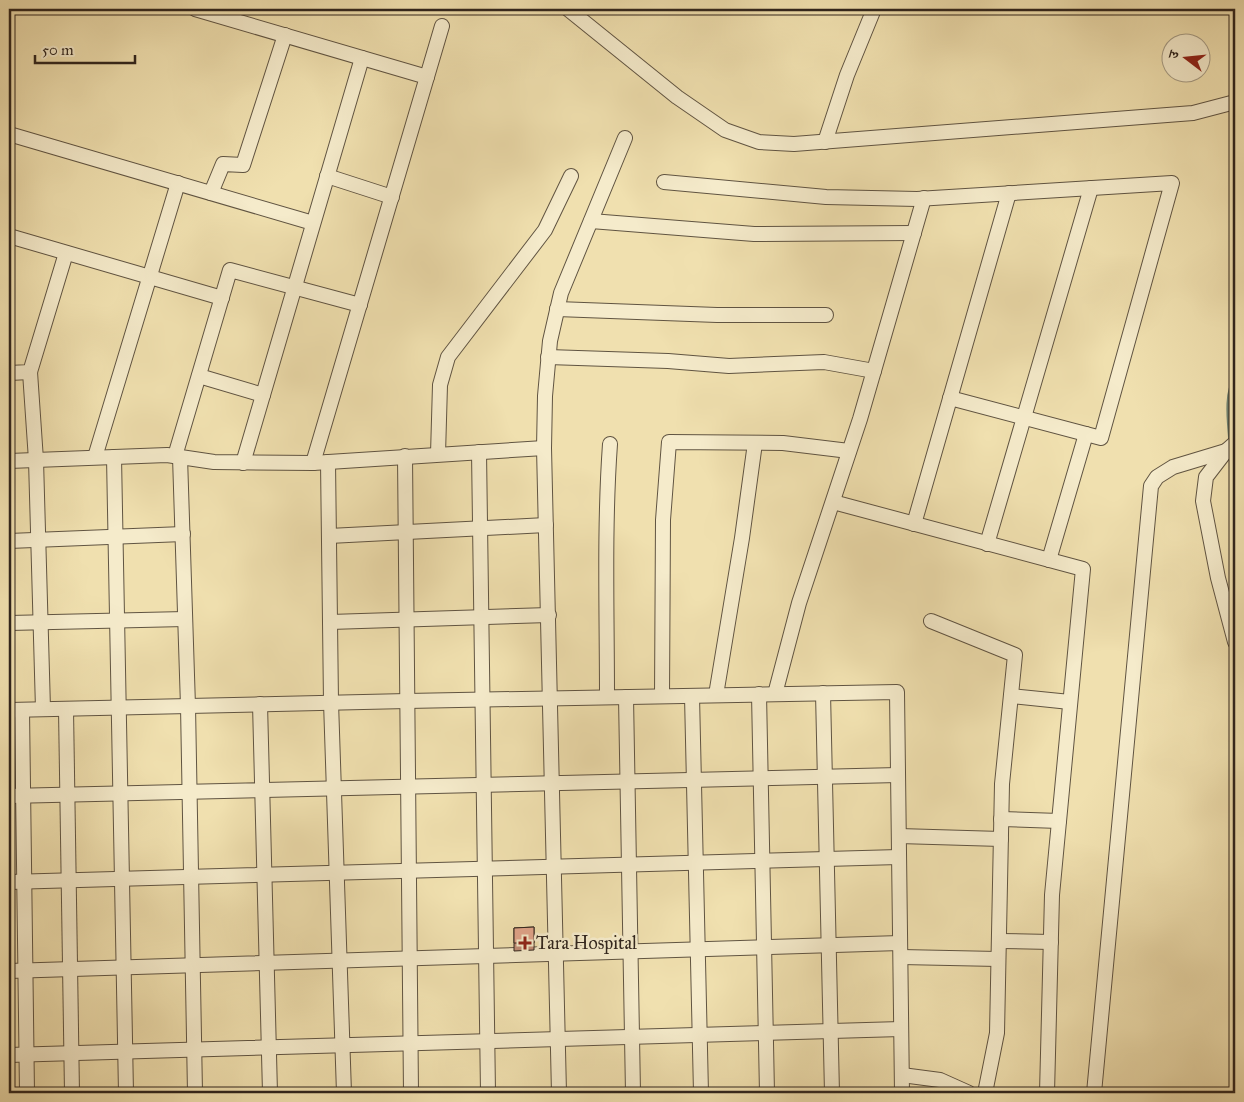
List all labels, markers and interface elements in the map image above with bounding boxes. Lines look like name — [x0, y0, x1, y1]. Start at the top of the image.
scale bar — [35, 32, 135, 64]
north arrow — [1162, 32, 1212, 82]
text: 50 m — [42, 41, 74, 59]
text: उ — [1165, 48, 1183, 61]
place label: Tara Hospital — [536, 932, 637, 954]
marker: Tara Hospital — [518, 936, 532, 950]

